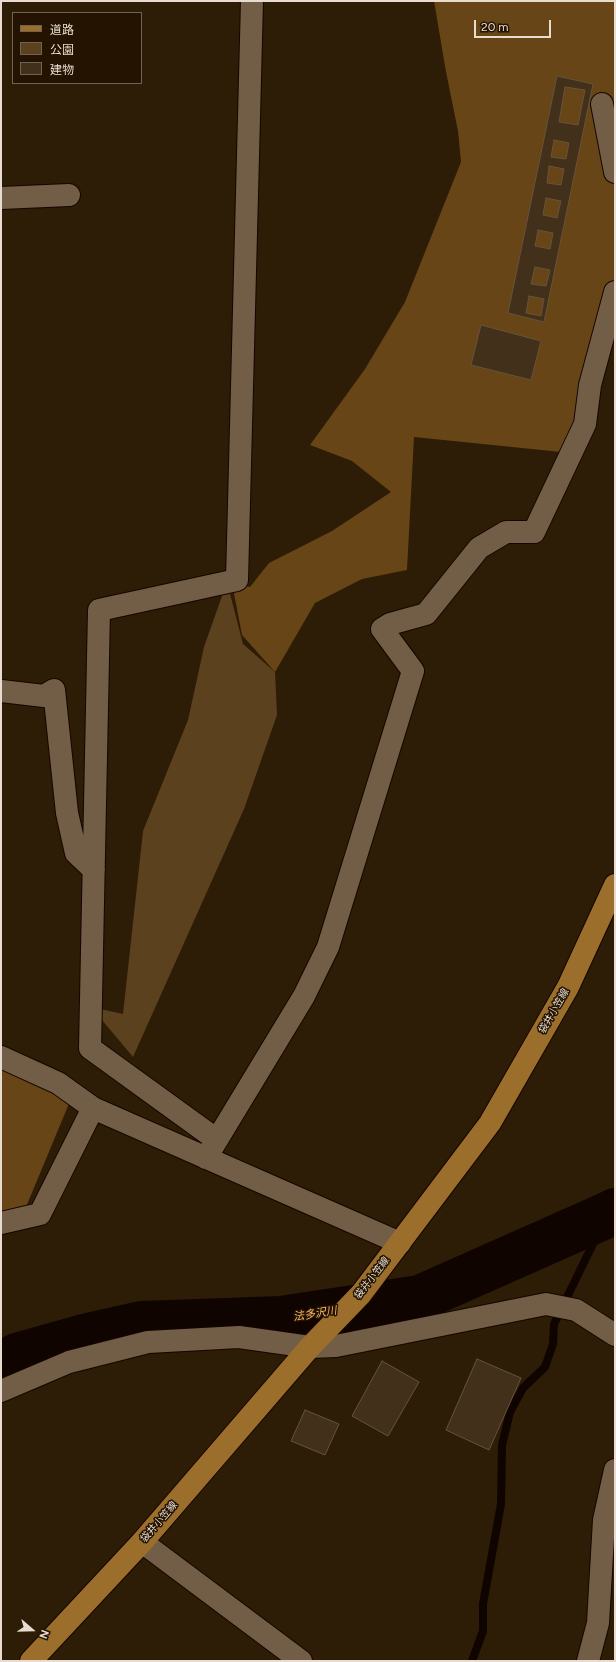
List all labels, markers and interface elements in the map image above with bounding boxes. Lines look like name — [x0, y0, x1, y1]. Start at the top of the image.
legend — [12, 12, 142, 84]
scale bar — [476, 12, 553, 38]
text: 20 m — [481, 20, 509, 34]
text: 道路 — [50, 23, 74, 37]
text: 公園 — [50, 43, 74, 57]
text: 建物 — [50, 63, 74, 77]
street label: 袋井小笠線 — [536, 986, 572, 1036]
street label: 袋井小笠線 — [352, 1255, 392, 1301]
water label: 法多沢川 — [292, 1304, 338, 1324]
street label: 袋井小笠線 — [138, 1499, 180, 1545]
north arrow — [12, 1610, 52, 1650]
text: N — [36, 1628, 51, 1640]

